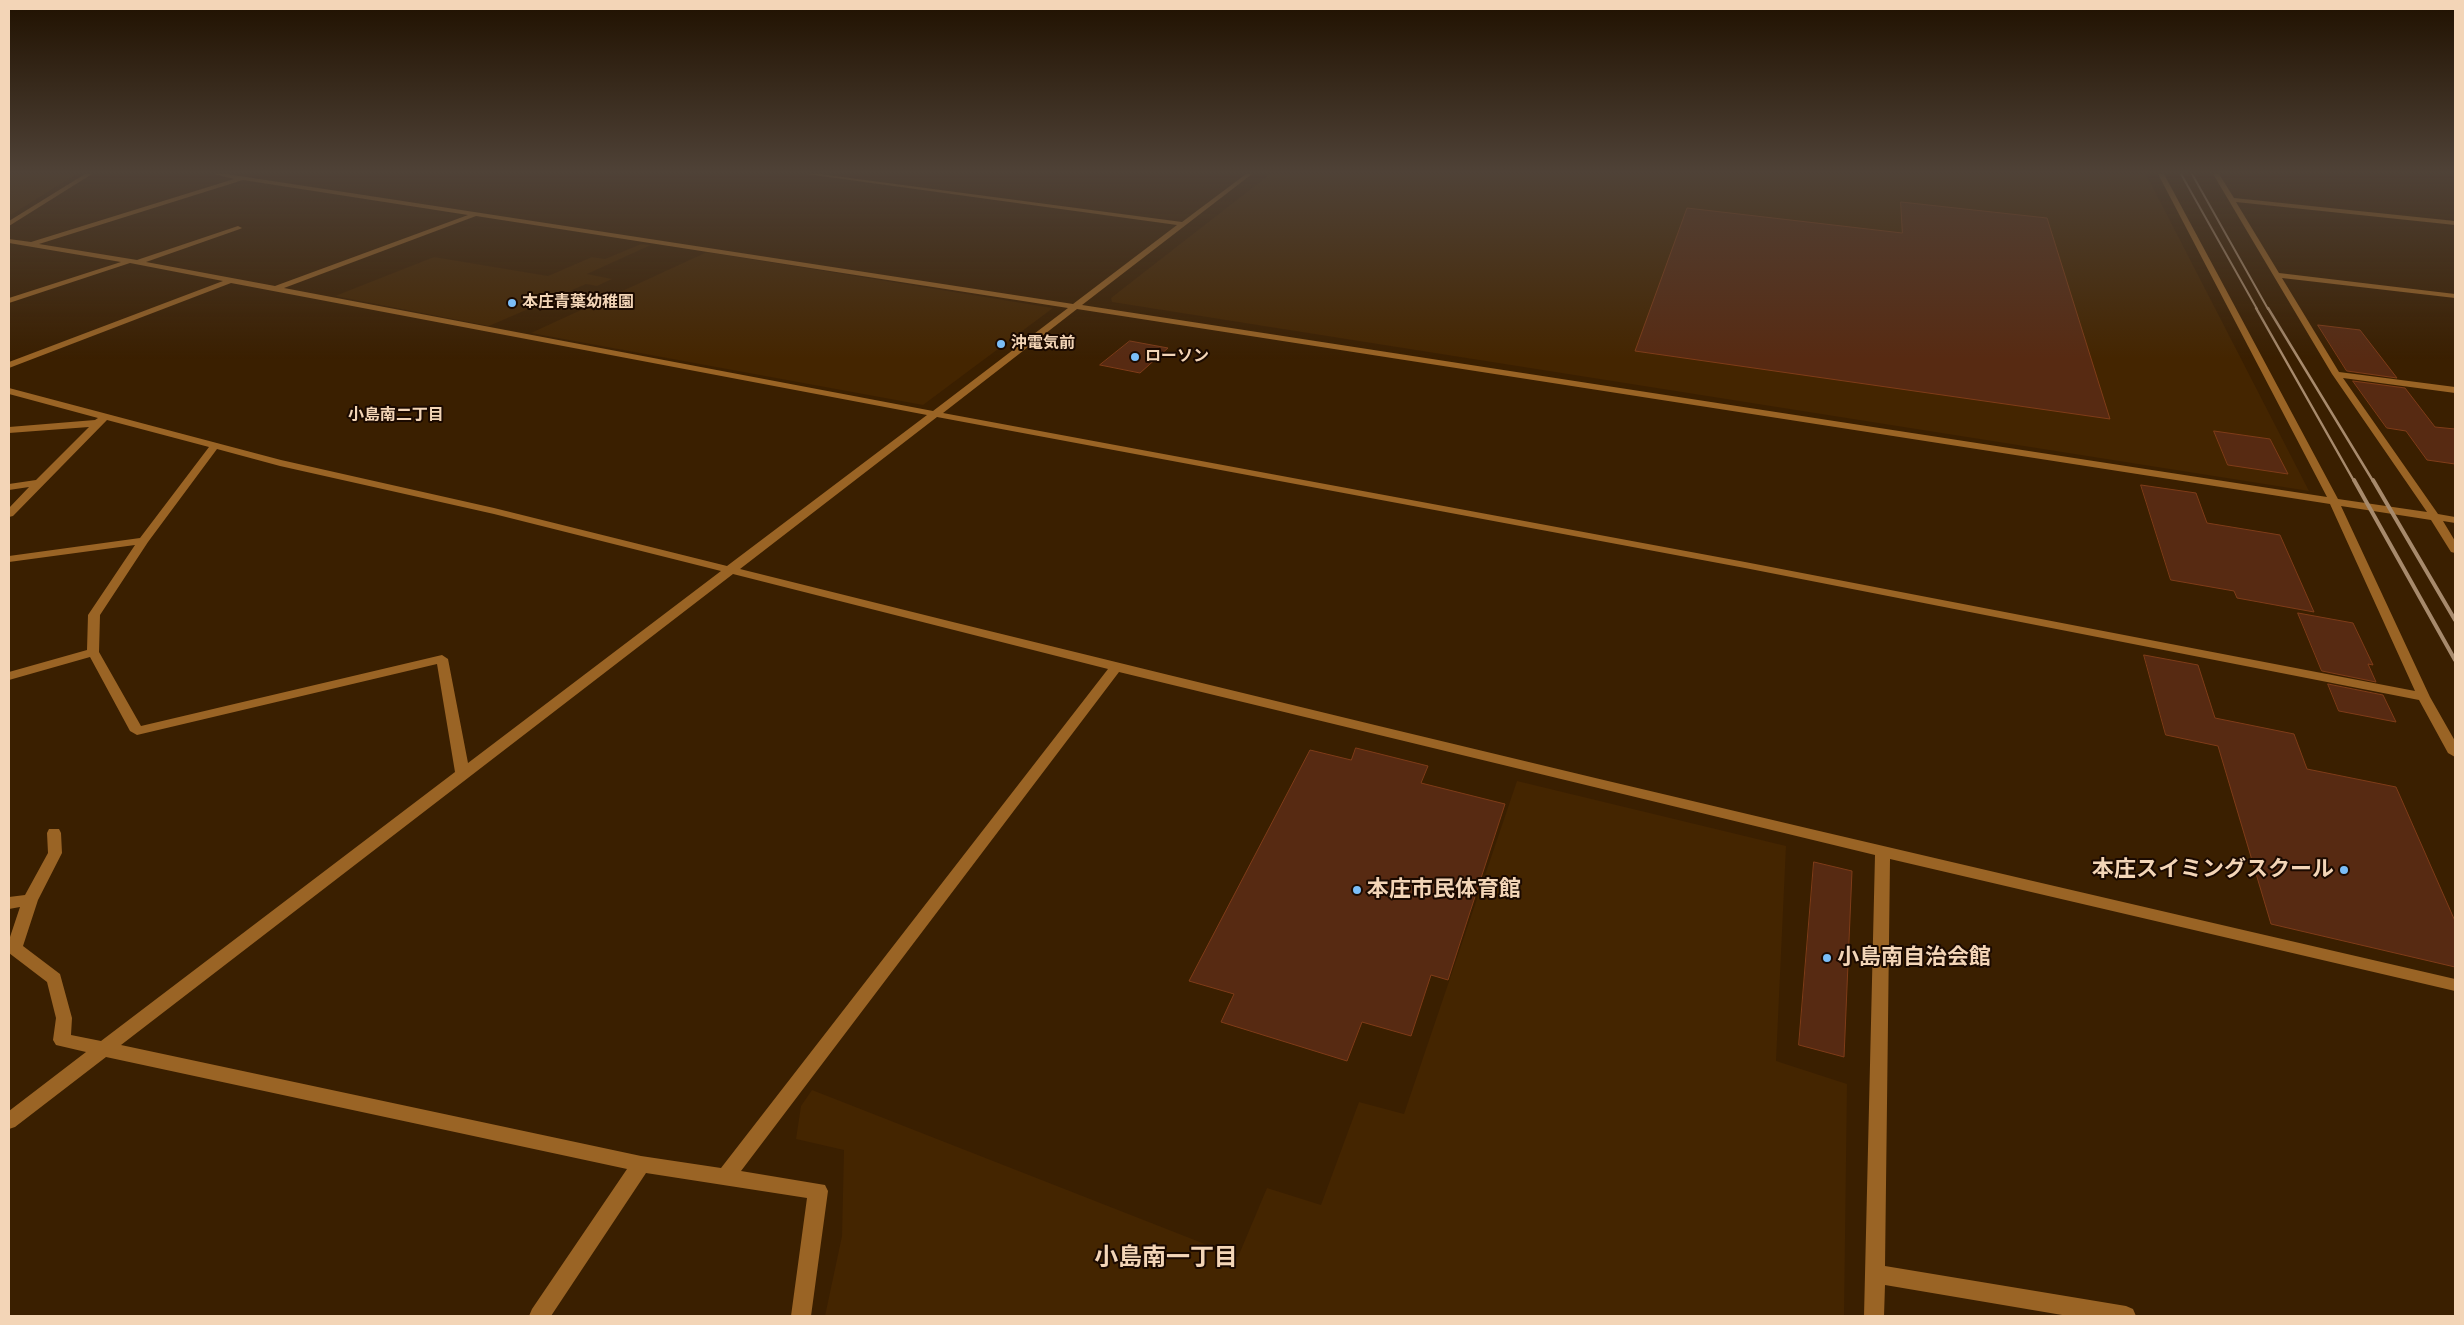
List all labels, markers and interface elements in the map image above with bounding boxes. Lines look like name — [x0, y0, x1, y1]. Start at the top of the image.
place label: 本庄青葉幼稚園 — [522, 293, 634, 313]
marker: 本庄青葉幼稚園 — [506, 297, 518, 309]
place label: 沖電気前 — [1011, 334, 1075, 354]
marker: 沖電気前 — [995, 338, 1007, 350]
place label: ローソン — [1145, 347, 1209, 367]
marker: ローソン — [1129, 351, 1141, 363]
district label: 小島南二丁目 — [348, 406, 444, 426]
place label: 本庄スイミングスクール — [2092, 857, 2334, 883]
marker: 本庄スイミングスクール — [2338, 864, 2350, 876]
place label: 本庄市民体育館 — [1367, 877, 1521, 903]
marker: 本庄市民体育館 — [1351, 884, 1363, 896]
place label: 小島南自治会館 — [1837, 945, 1991, 971]
marker: 小島南自治会館 — [1821, 952, 1833, 964]
district label: 小島南一丁目 — [1094, 1244, 1238, 1272]

